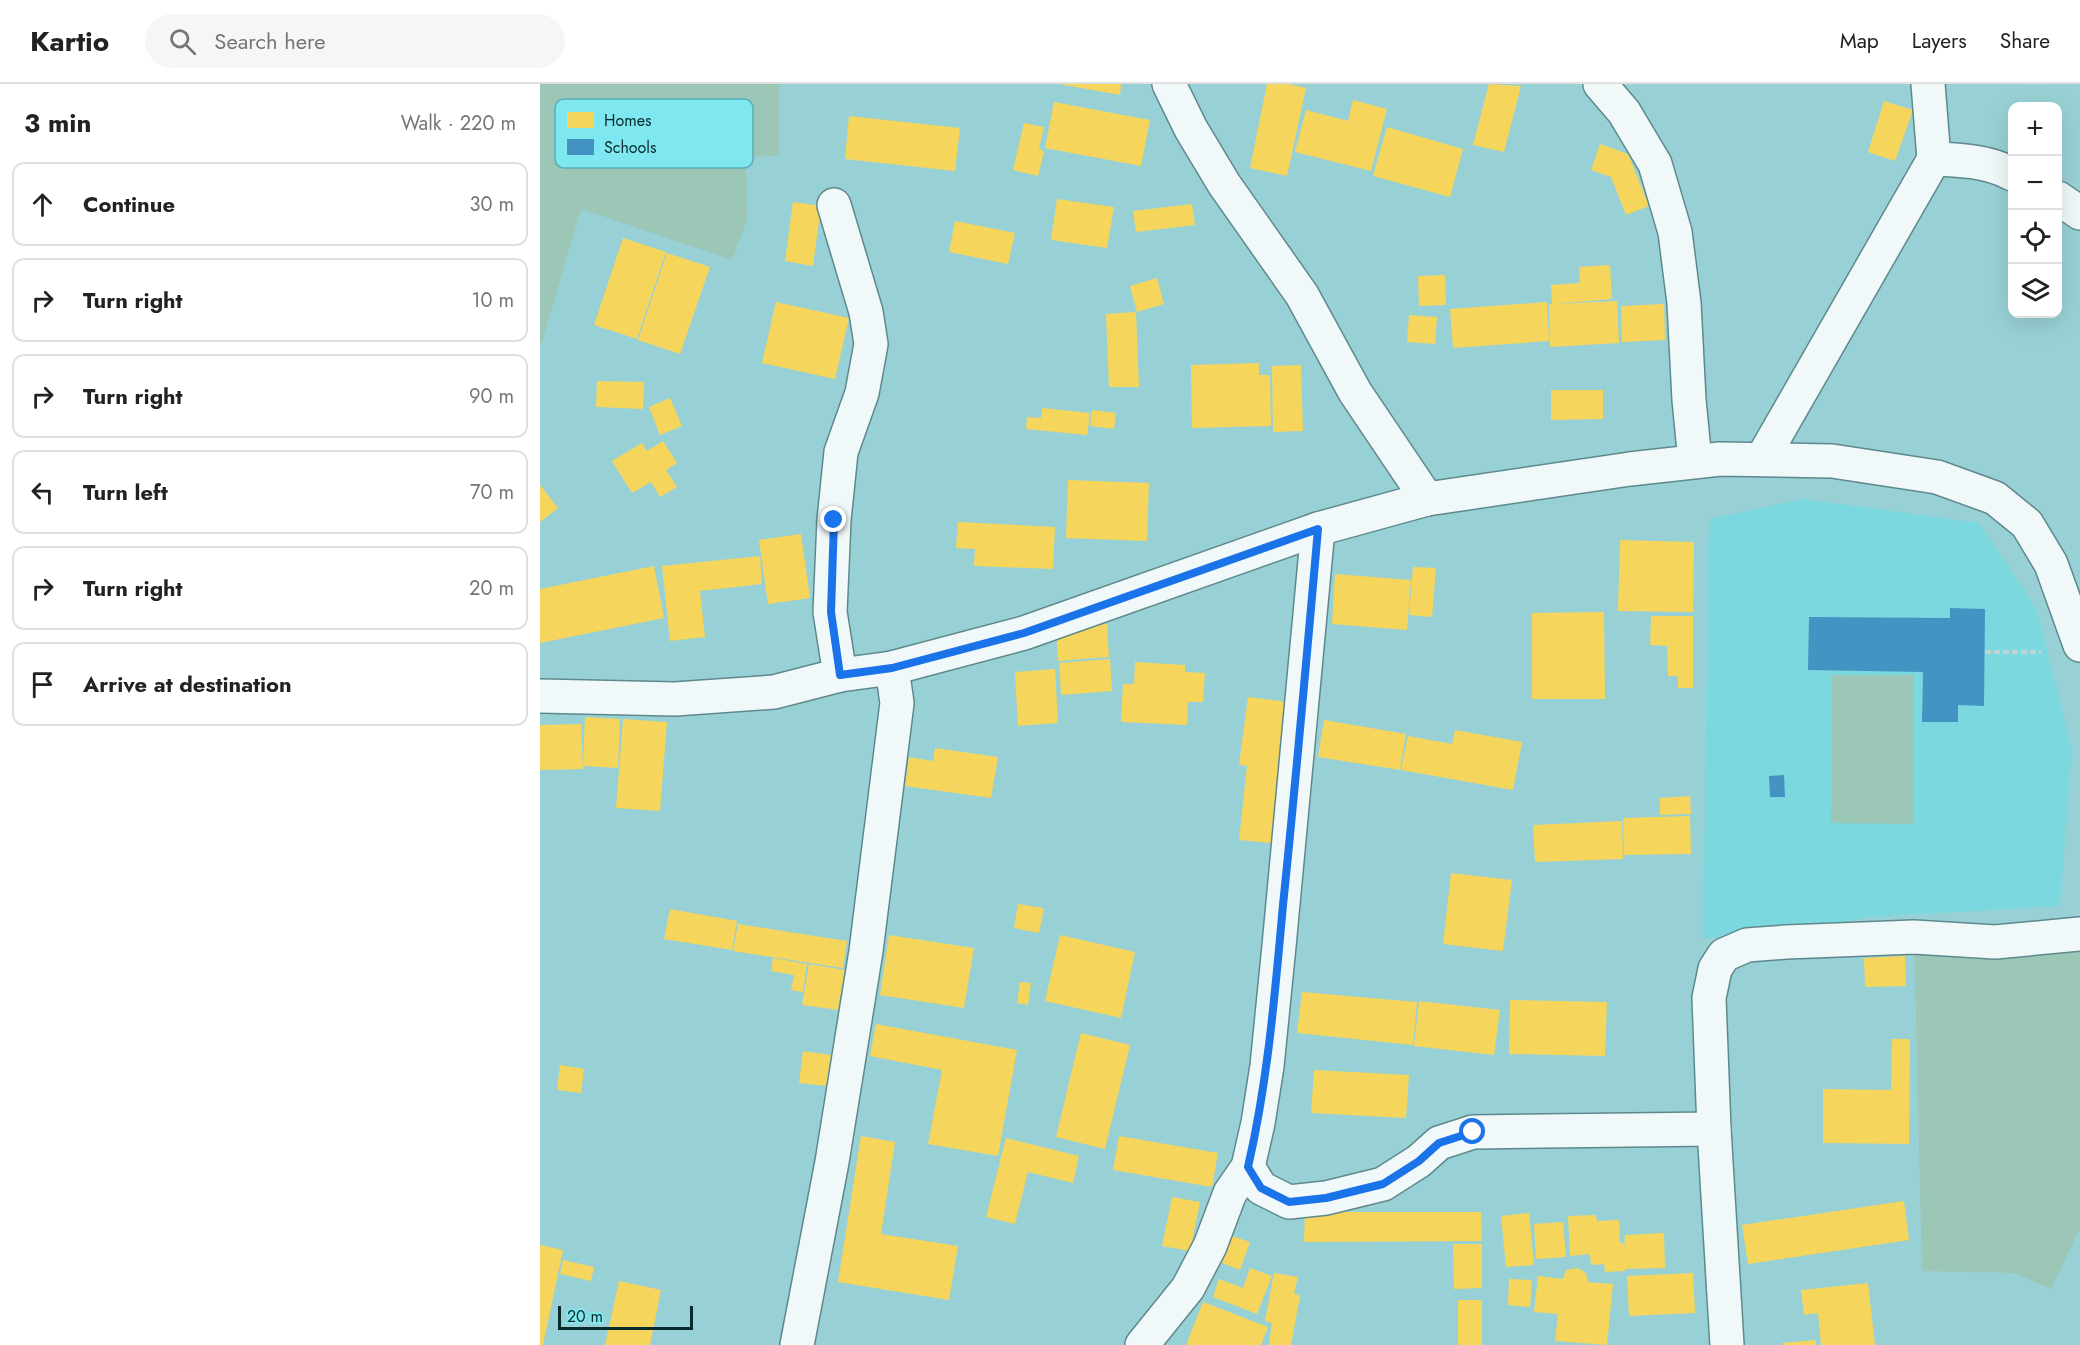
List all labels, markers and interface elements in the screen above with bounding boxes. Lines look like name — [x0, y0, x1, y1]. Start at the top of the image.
search box — [145, 14, 565, 68]
text: Kartio — [30, 21, 109, 62]
icon: search — [166, 25, 199, 58]
text: Search here — [214, 25, 326, 57]
text: Map — [1840, 26, 1879, 56]
text: Layers — [1912, 26, 1967, 56]
text: Share — [2000, 26, 2050, 56]
legend — [555, 99, 753, 168]
map controls — [2008, 102, 2062, 318]
button: + — [2008, 102, 2062, 156]
text: 3 min — [24, 104, 91, 142]
text: Walk · 220 m — [401, 109, 516, 138]
text: Homes — [604, 109, 651, 132]
text: Schools — [604, 136, 656, 159]
button: − — [2008, 156, 2062, 210]
icon: ahead — [26, 188, 59, 221]
text: Continue — [83, 188, 175, 220]
text: 30 m — [469, 190, 514, 219]
button: locate — [2008, 210, 2062, 264]
button: layers — [2008, 264, 2062, 318]
icon: right — [26, 284, 59, 317]
text: Turn right — [83, 284, 183, 316]
text: 10 m — [471, 286, 514, 315]
icon: right — [26, 380, 59, 413]
text: Turn right — [83, 380, 183, 412]
text: 90 m — [469, 382, 514, 411]
icon: left — [26, 476, 59, 509]
text: Turn left — [83, 476, 168, 508]
text: 70 m — [470, 478, 514, 507]
route end — [820, 506, 846, 532]
icon: right — [26, 572, 59, 605]
text: Turn right — [83, 572, 183, 604]
text: 20 m — [469, 574, 514, 603]
icon: arrive — [26, 668, 59, 701]
text: Arrive at destination — [83, 668, 292, 700]
route start — [1459, 1118, 1485, 1144]
scale bar — [558, 1303, 693, 1330]
text: 20 m — [567, 1305, 603, 1328]

